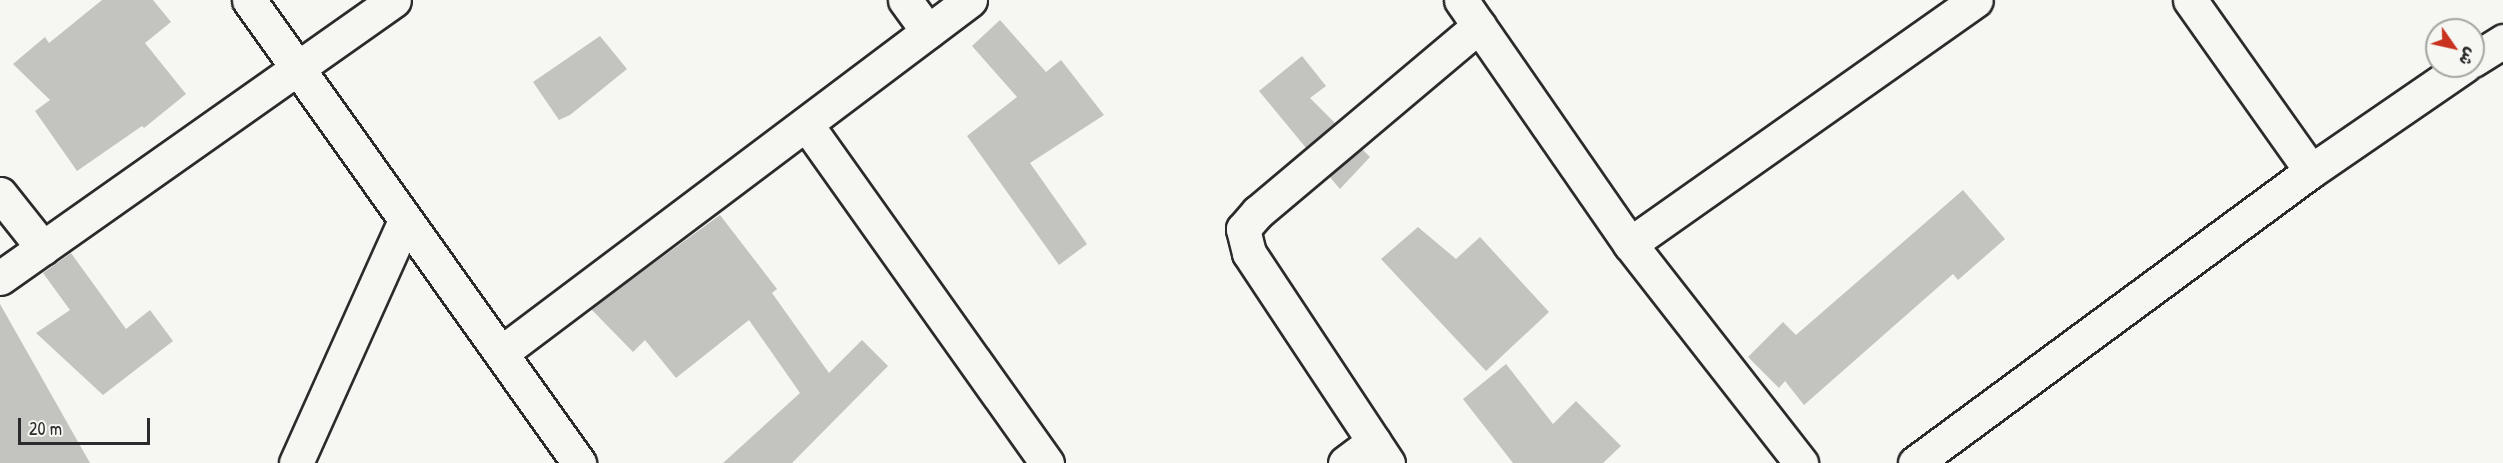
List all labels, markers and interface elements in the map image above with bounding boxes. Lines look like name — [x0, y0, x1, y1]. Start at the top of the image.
north arrow — [2425, 18, 2485, 78]
text: ش — [2454, 43, 2482, 70]
scale bar — [21, 406, 153, 444]
text: 20 m — [29, 416, 62, 441]

